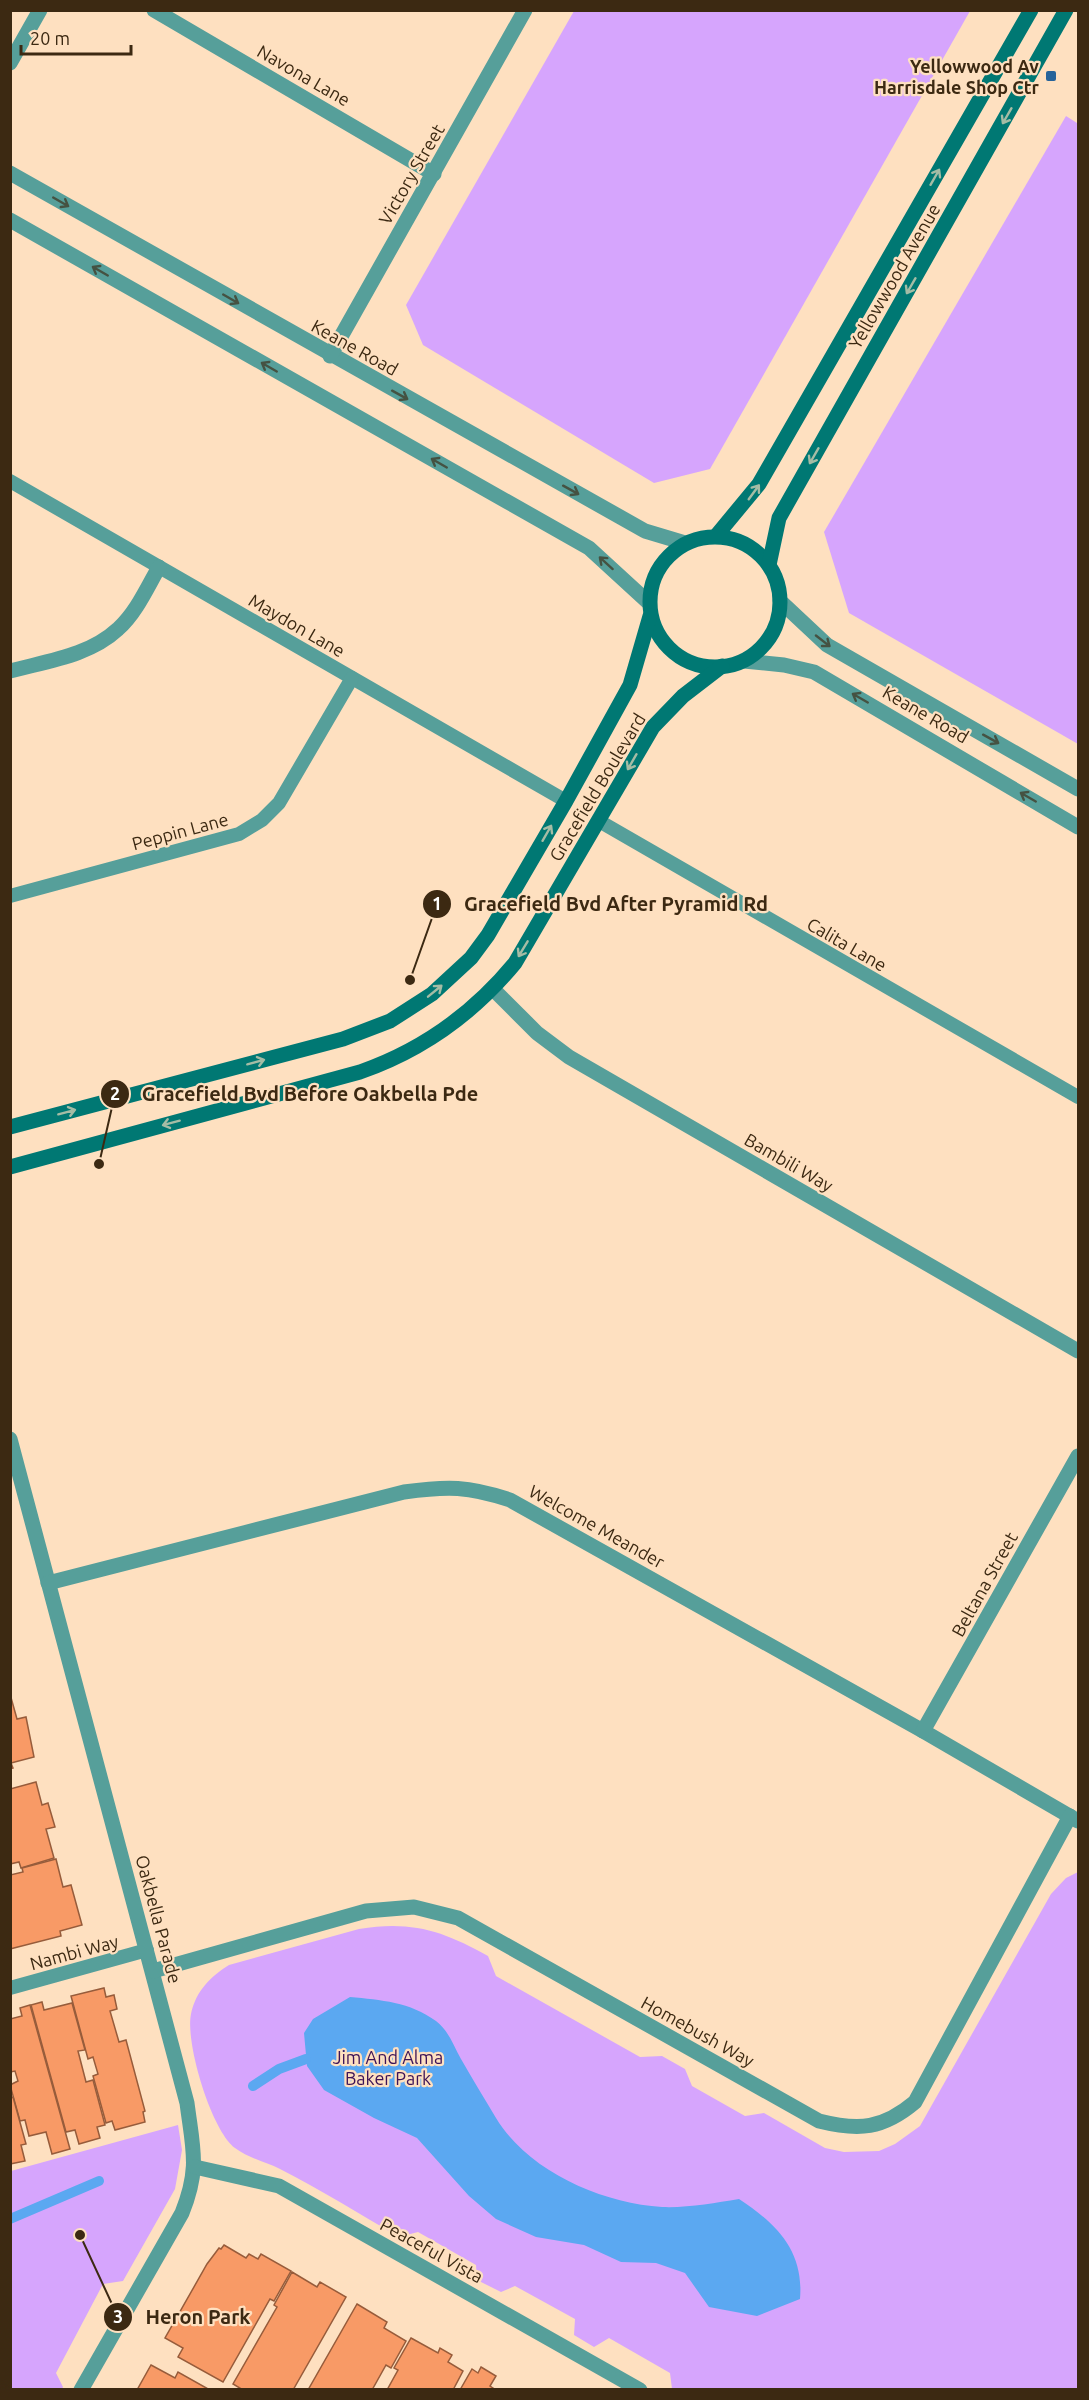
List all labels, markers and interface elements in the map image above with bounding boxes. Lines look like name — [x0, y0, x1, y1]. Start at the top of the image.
scale bar — [21, 18, 130, 56]
text: 20 m — [30, 28, 70, 48]
street label: Navona Lane — [254, 40, 354, 110]
place label: Yellowwood Av Harrisdale Shop Ctr — [874, 56, 1040, 97]
marker: Yellowwood Av Harrisdale Shop Ctr — [1044, 69, 1058, 83]
one-way arrow — [1000, 107, 1012, 124]
street label: Victory Street — [374, 120, 448, 228]
one-way arrow — [929, 169, 941, 186]
one-way arrow — [52, 196, 69, 208]
street label: Yellowwood Avenue — [844, 200, 944, 352]
one-way arrow — [92, 264, 109, 276]
one-way arrow — [904, 277, 916, 294]
one-way arrow — [221, 294, 239, 305]
street label: Keane Road — [308, 315, 402, 379]
one-way arrow — [261, 361, 279, 372]
one-way arrow — [391, 389, 408, 401]
one-way arrow — [808, 447, 820, 464]
one-way arrow — [431, 457, 448, 469]
one-way arrow — [748, 484, 760, 500]
one-way arrow — [561, 485, 579, 496]
one-way arrow — [599, 556, 614, 570]
street label: Maydon Lane — [245, 589, 349, 661]
one-way arrow — [814, 634, 830, 647]
street label: Keane Road — [880, 681, 972, 747]
one-way arrow — [852, 692, 869, 704]
street label: Gracefield Boulevard — [545, 709, 649, 865]
one-way arrow — [982, 733, 999, 745]
one-way arrow — [626, 753, 638, 770]
one-way arrow — [1020, 791, 1037, 803]
street label: Peppin Lane — [130, 809, 230, 853]
one-way arrow — [542, 825, 554, 842]
callout: Gracefield Bvd After Pyramid Rd — [422, 885, 780, 923]
text: Gracefield Bvd After Pyramid Rd — [464, 892, 768, 915]
text: 1 — [432, 893, 442, 913]
street label: Calita Lane — [804, 913, 890, 975]
one-way arrow — [517, 940, 529, 957]
one-way arrow — [427, 984, 442, 998]
one-way arrow — [246, 1055, 265, 1067]
callout: Gracefield Bvd Before Oakbella Pde — [100, 1075, 490, 1113]
text: Gracefield Bvd Before Oakbella Pde — [142, 1082, 478, 1105]
text: 2 — [110, 1083, 120, 1103]
one-way arrow — [57, 1105, 76, 1117]
one-way arrow — [161, 1118, 180, 1129]
street label: Bambili Way — [741, 1129, 837, 1195]
street label: Welcome Meander — [526, 1480, 668, 1572]
street label: Beltana Street — [947, 1528, 1021, 1640]
street label: Oakbella Parade — [132, 1853, 186, 1985]
street label: Nambi Way — [28, 1930, 121, 1973]
street label: Homebush Way — [638, 1992, 758, 2070]
park label: Jim And Alma Baker Park — [333, 2047, 443, 2088]
street label: Peaceful Vista — [377, 2214, 487, 2286]
callout: Heron Park — [103, 2298, 262, 2336]
text: Heron Park — [145, 2305, 251, 2328]
text: 3 — [113, 2306, 123, 2326]

